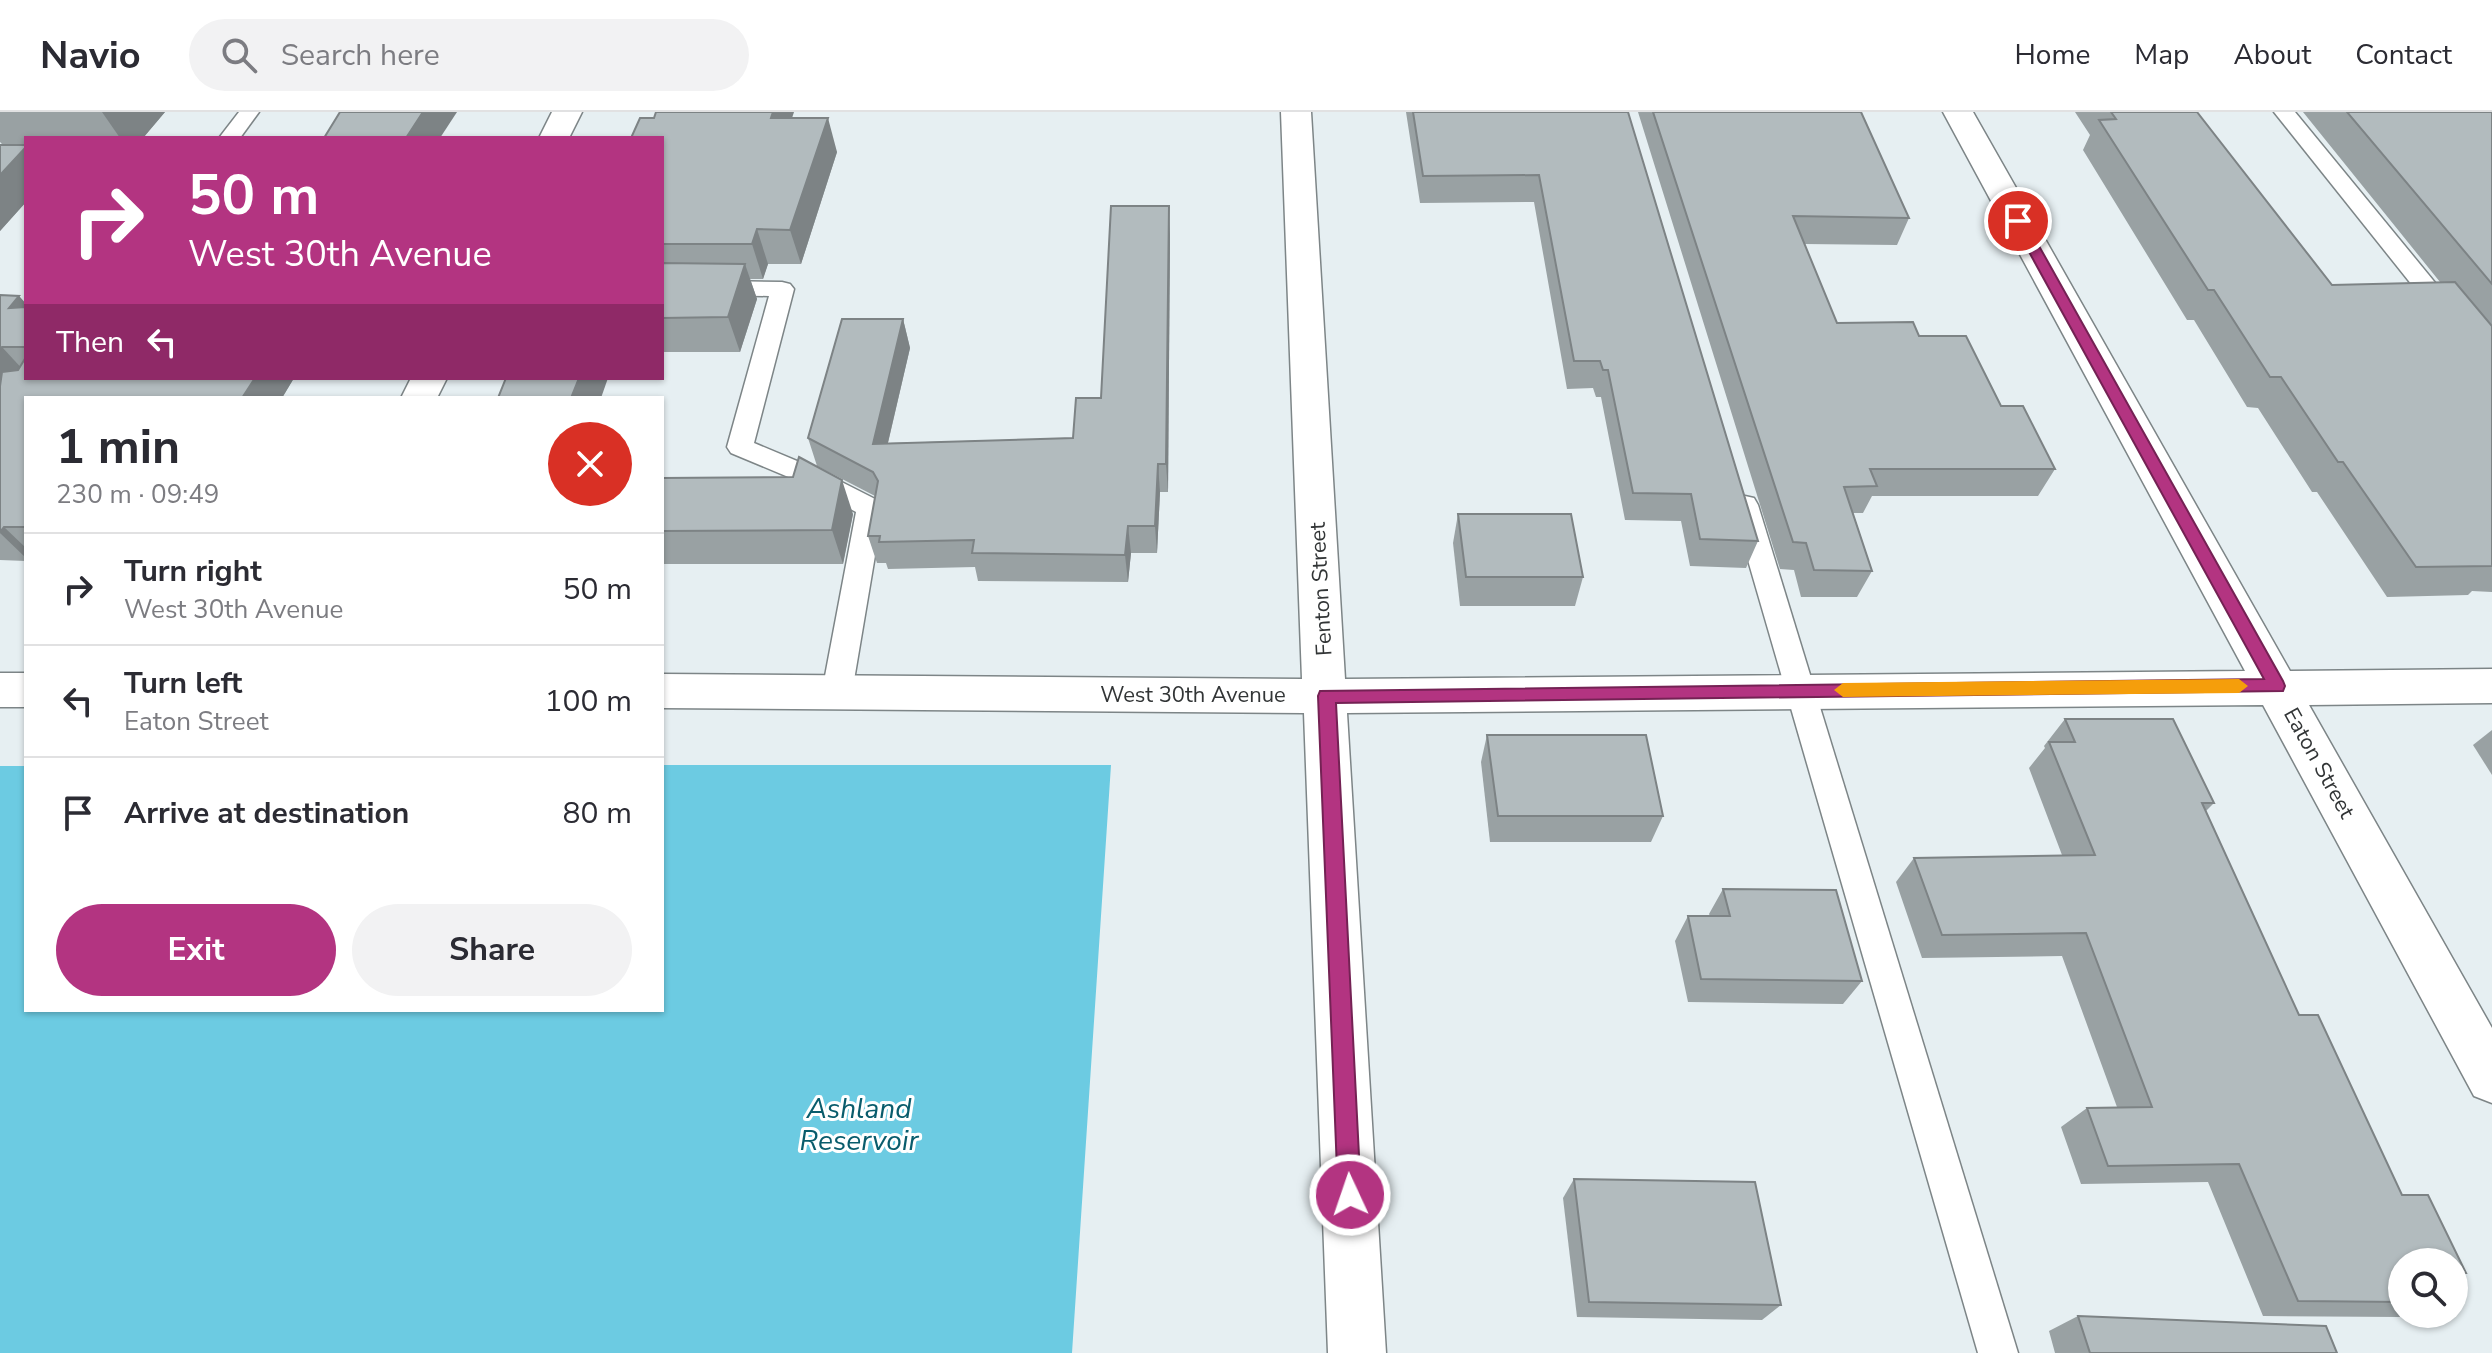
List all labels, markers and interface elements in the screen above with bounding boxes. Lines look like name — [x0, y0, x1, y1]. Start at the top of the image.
search box — [189, 19, 749, 91]
text: Navio — [40, 30, 141, 81]
icon: search — [217, 33, 261, 77]
text: Search here — [281, 35, 440, 76]
text: Home — [2015, 36, 2090, 74]
text: Map — [2134, 36, 2189, 74]
text: About — [2233, 36, 2311, 74]
text: Contact — [2355, 36, 2452, 74]
text: 50 m — [188, 157, 319, 234]
icon: right — [56, 168, 160, 272]
pin — [1984, 187, 2052, 255]
icon: arrive — [1996, 199, 2040, 243]
text: West 30th Avenue — [188, 230, 492, 279]
icon: left — [140, 320, 184, 364]
text: Then — [56, 322, 124, 363]
text: 1 min — [56, 414, 180, 480]
button: close — [548, 422, 632, 506]
text: 230 m · 09:49 — [56, 477, 219, 512]
street label: Fenton Street — [1303, 521, 1339, 657]
text: Turn right — [124, 551, 262, 592]
icon: right — [56, 567, 100, 611]
text: 50 m — [563, 569, 632, 610]
text: West 30th Avenue — [124, 592, 343, 627]
text: Turn left — [124, 663, 242, 704]
icon: left — [56, 679, 100, 723]
street label: West 30th Avenue — [1100, 680, 1286, 710]
text: 100 m — [545, 681, 632, 722]
street label: Eaton Street — [2276, 702, 2362, 824]
text: Eaton Street — [124, 704, 269, 739]
icon: arrive — [56, 791, 100, 835]
text: Arrive at destination — [124, 793, 409, 834]
text: 80 m — [563, 793, 632, 834]
button: Exit — [56, 904, 336, 996]
button: Share — [352, 904, 632, 996]
water label: Ashland Reservoir — [800, 1090, 919, 1160]
position arrow — [1308, 1153, 1392, 1237]
map controls — [2388, 1248, 2468, 1328]
button: search — [2388, 1248, 2468, 1328]

